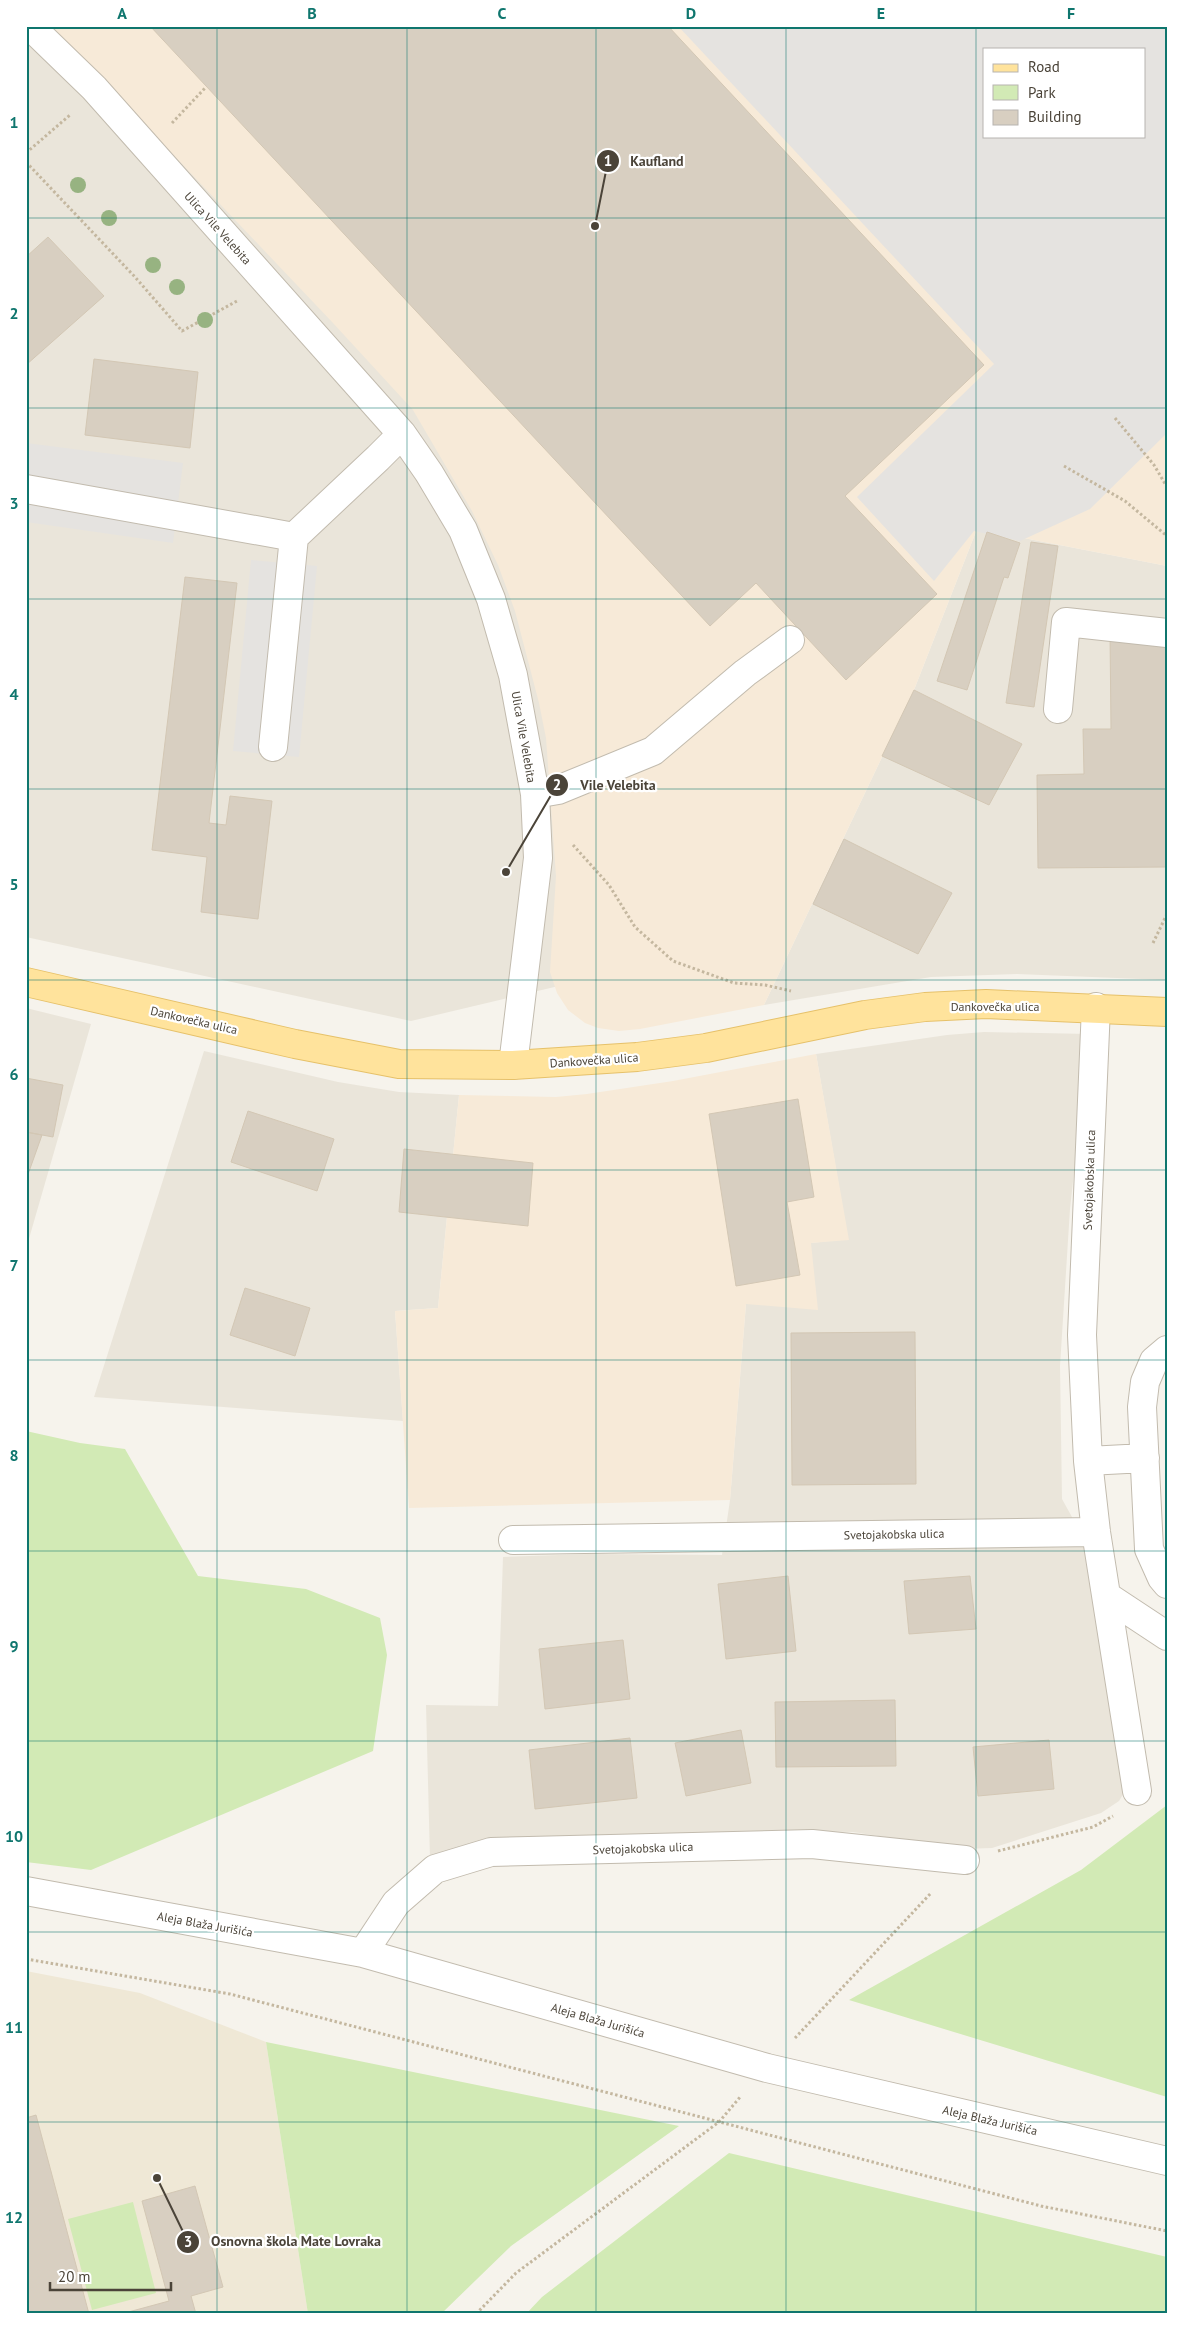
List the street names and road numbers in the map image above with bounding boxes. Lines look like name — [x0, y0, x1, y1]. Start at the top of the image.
street label: Ulica Vile Velebita — [181, 189, 255, 268]
street label: Ulica Vile Velebita — [509, 690, 539, 784]
street label: Dankovečka ulica — [951, 999, 1039, 1014]
street label: Dankovečka ulica — [149, 1003, 239, 1037]
street label: Dankovečka ulica — [549, 1049, 639, 1071]
street label: Svetojakobska ulica — [1080, 1129, 1098, 1231]
street label: Svetojakobska ulica — [844, 1526, 945, 1542]
street label: Svetojakobska ulica — [592, 1839, 694, 1857]
street label: Aleja Blaža Jurišića — [156, 1908, 254, 1940]
street label: Aleja Blaža Jurišića — [549, 1999, 647, 2041]
street label: Aleja Blaža Jurišića — [941, 2102, 1039, 2138]

